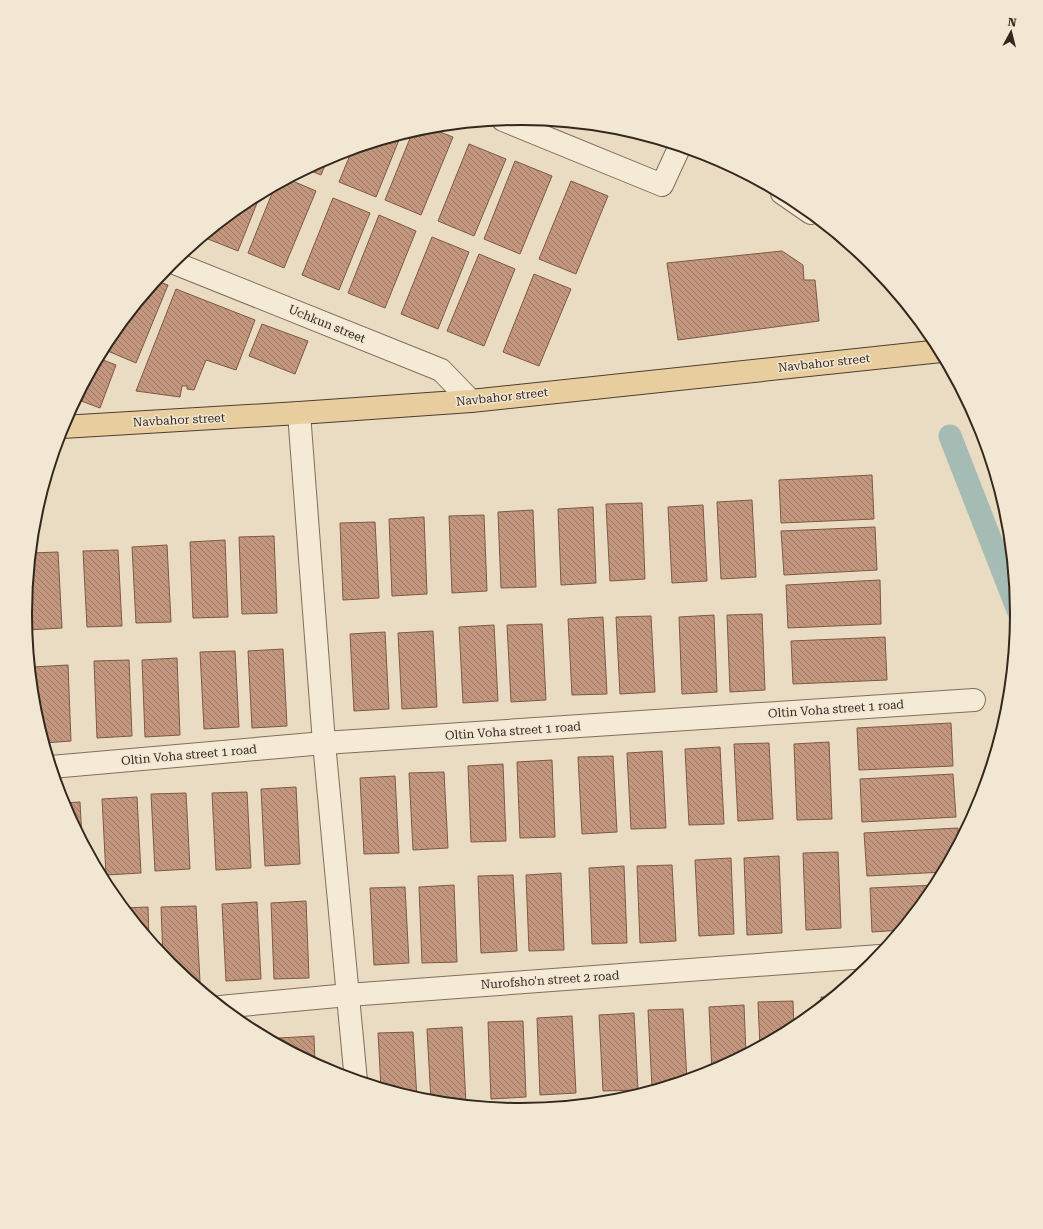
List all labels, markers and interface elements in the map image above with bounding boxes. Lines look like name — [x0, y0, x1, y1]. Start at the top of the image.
north arrow — [991, 12, 1031, 52]
text: N — [1007, 16, 1018, 30]
street label: Uchkun street — [286, 302, 368, 346]
street label: Navbahor street — [777, 351, 871, 375]
street label: Navbahor street — [455, 385, 549, 409]
street label: Navbahor street — [132, 411, 226, 429]
street label: Oltin Voha street 1 road — [768, 697, 905, 721]
street label: Oltin Voha street 1 road — [445, 719, 582, 743]
street label: Oltin Voha street 1 road — [120, 742, 258, 768]
street label: Nurofsho'n street 2 road — [480, 968, 620, 992]

